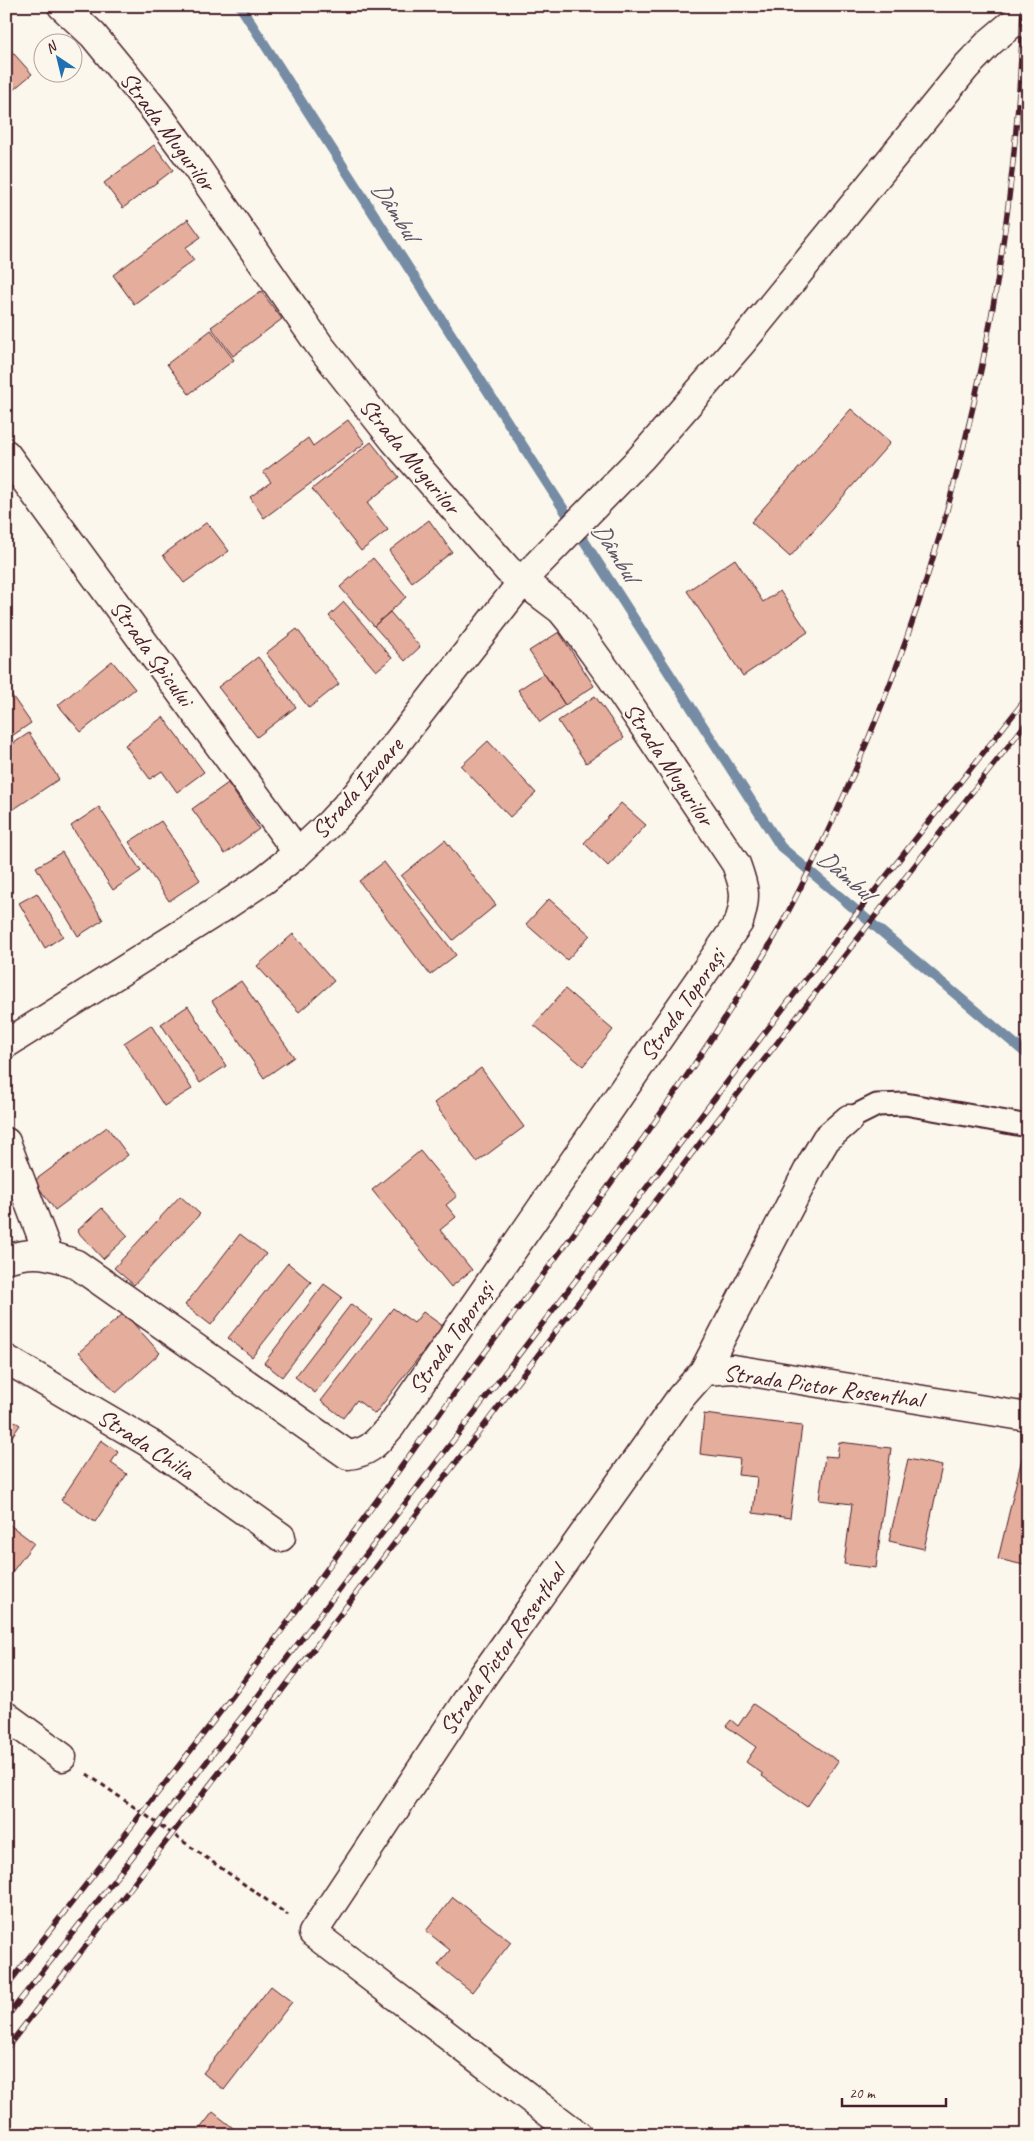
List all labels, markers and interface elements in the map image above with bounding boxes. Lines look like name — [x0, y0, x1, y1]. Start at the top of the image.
north arrow — [32, 32, 82, 82]
text: N — [42, 37, 61, 57]
street label: Strada Mugurilor — [113, 65, 224, 199]
water label: Dâmbul — [364, 175, 430, 252]
street label: Strada Mugurilor — [353, 392, 469, 522]
water label: Dâmbul — [584, 516, 650, 593]
street label: Strada Spicului — [103, 594, 203, 715]
street label: Strada Mugurilor — [617, 697, 722, 833]
street label: Strada Izvoare — [305, 729, 411, 845]
water label: Dâmbul — [811, 842, 886, 912]
street label: Strada Toporași — [632, 941, 733, 1067]
street label: Strada Toporași — [401, 1274, 502, 1400]
street label: Strada Pictor Rosenthal — [722, 1357, 928, 1415]
street label: Strada Chilia — [92, 1402, 201, 1487]
street label: Strada Pictor Rosenthal — [432, 1556, 574, 1741]
scale bar — [842, 2076, 945, 2108]
text: 20 m — [849, 2084, 876, 2103]

